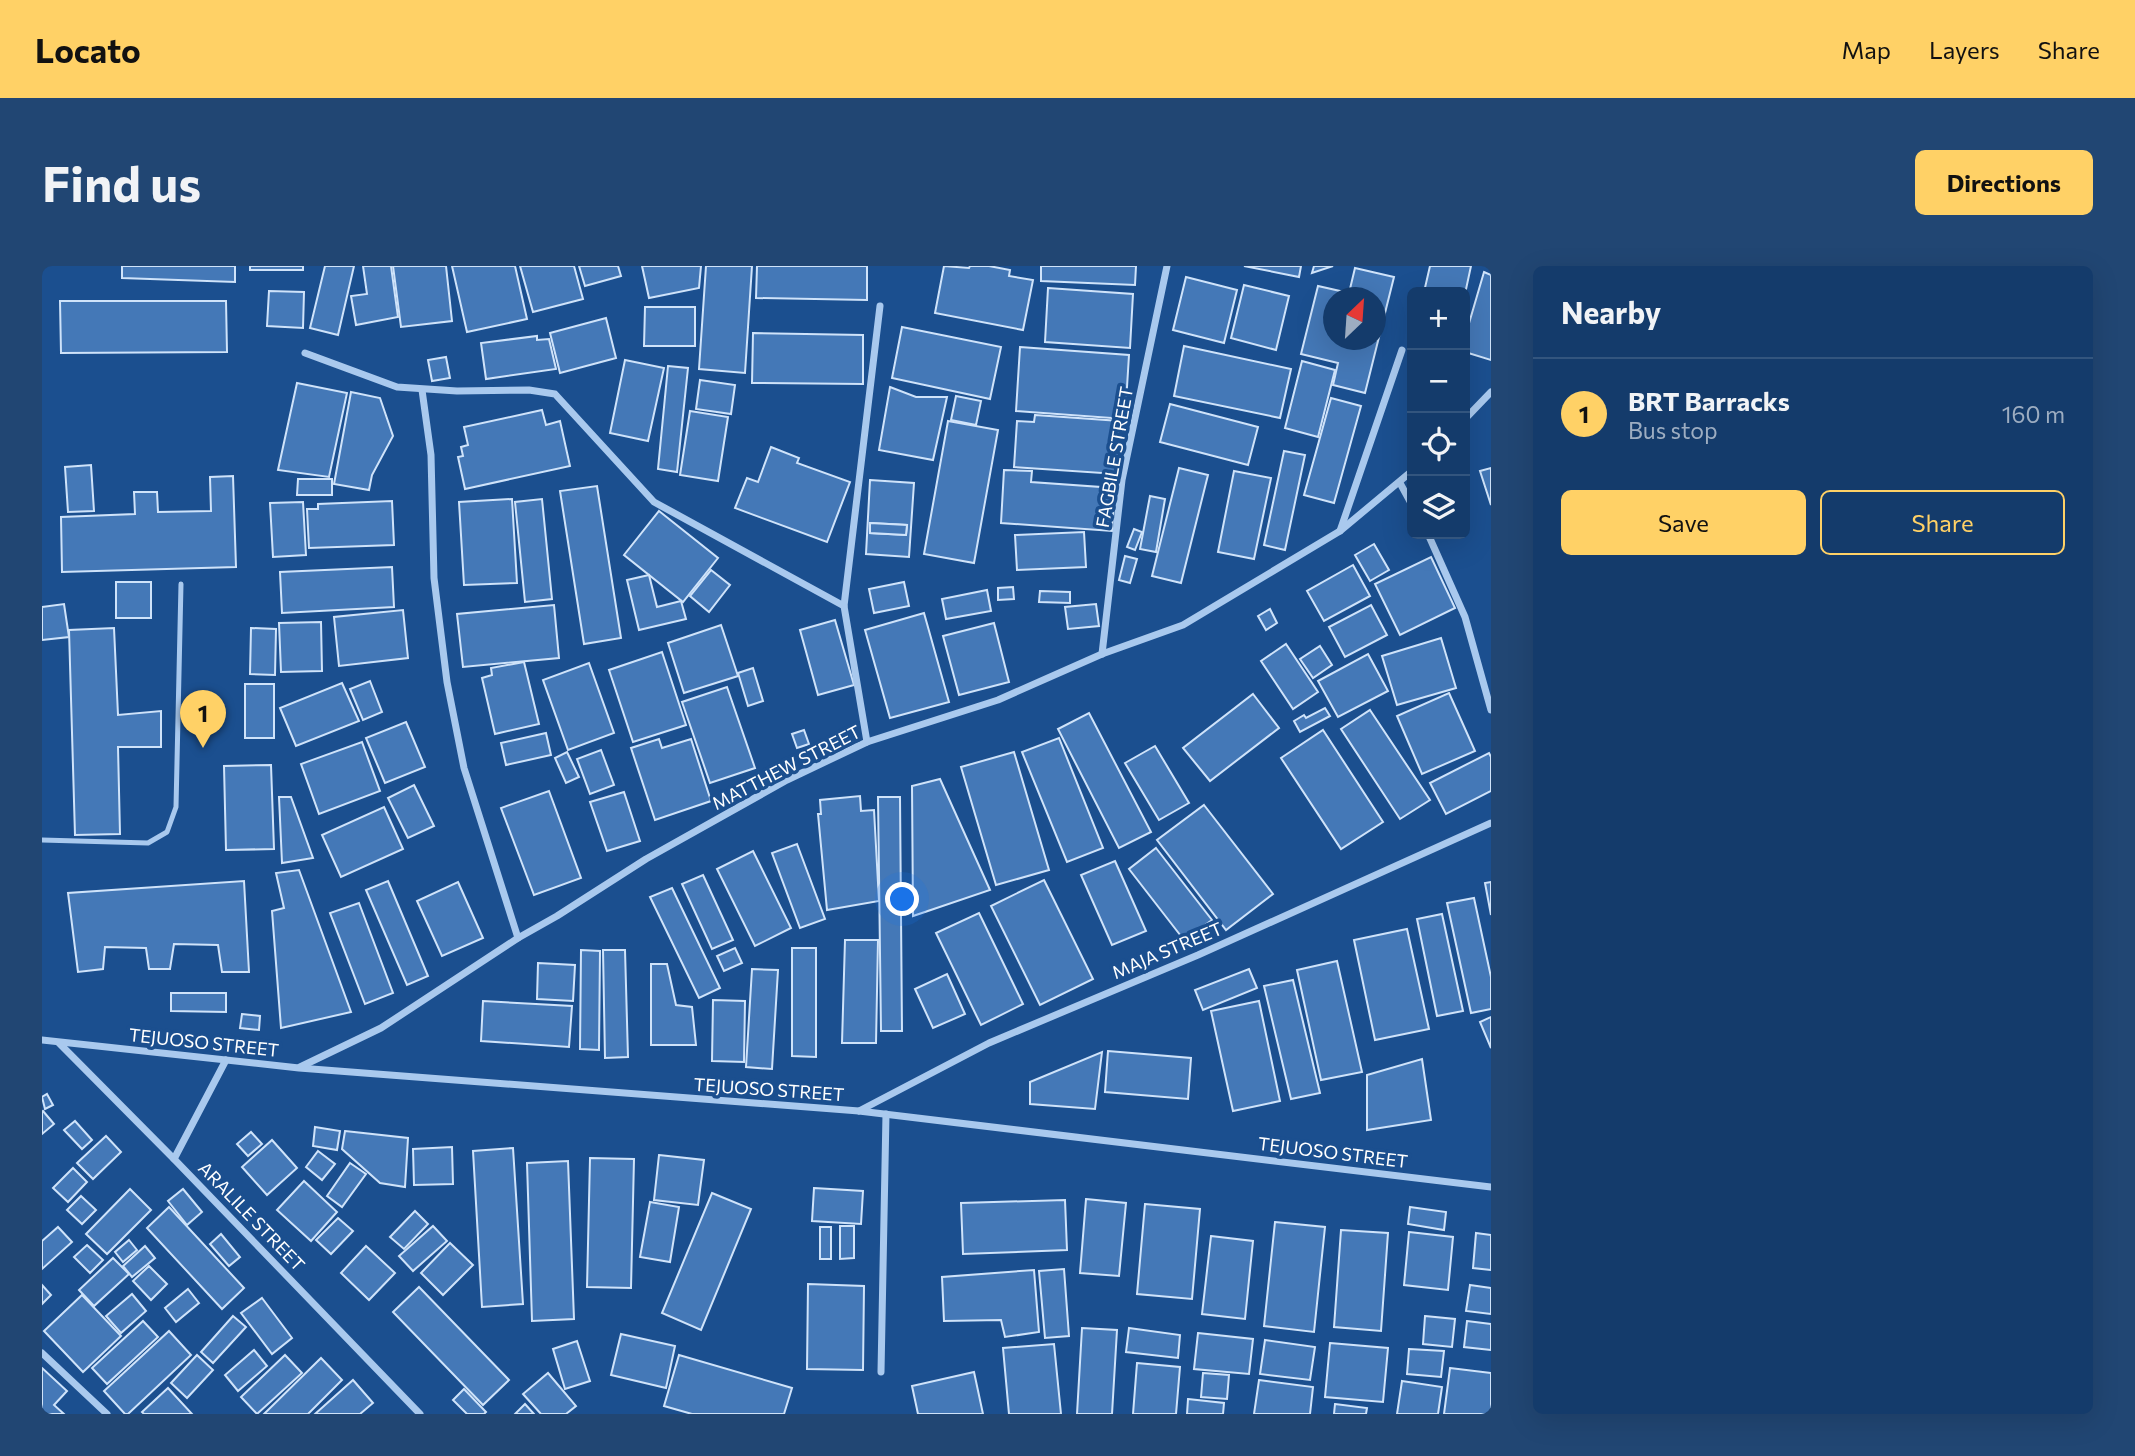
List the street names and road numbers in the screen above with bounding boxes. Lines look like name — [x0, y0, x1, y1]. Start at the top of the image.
street label: FAGBILE STREET — [1091, 385, 1137, 529]
street label: MATTHEW STREET — [708, 720, 864, 814]
street label: MAJA STREET — [1109, 917, 1225, 983]
street label: TEJUOSO STREET — [128, 1023, 280, 1061]
street label: TEJUOSO STREET — [693, 1073, 845, 1105]
street label: TEJUOSO STREET — [1257, 1132, 1409, 1172]
street label: ARALILE STREET — [194, 1157, 310, 1275]

